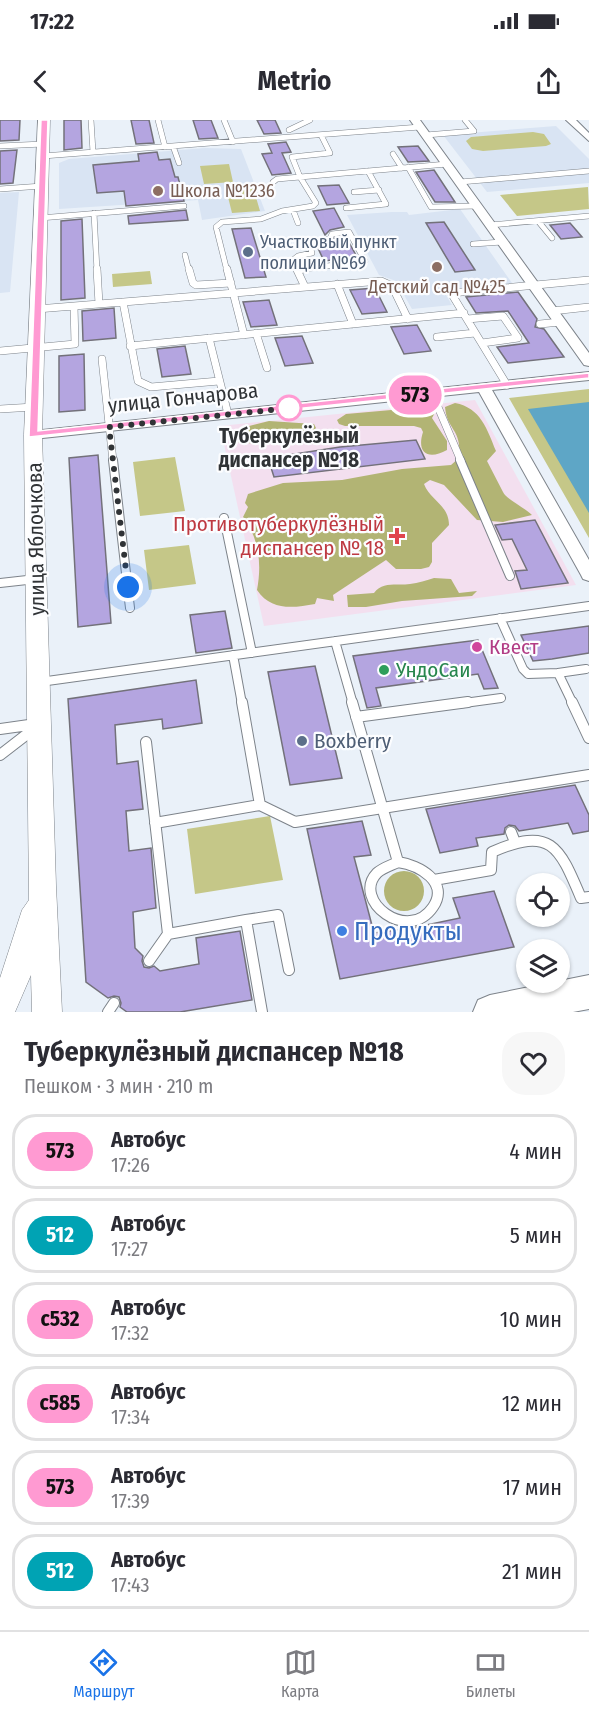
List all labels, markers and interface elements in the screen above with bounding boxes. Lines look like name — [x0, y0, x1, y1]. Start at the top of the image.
text: 17:22 — [30, 8, 74, 35]
icon: back — [24, 65, 57, 98]
text: Metrio — [258, 65, 331, 97]
icon: share — [532, 65, 565, 98]
place label: Школа №1236 — [170, 180, 275, 202]
marker: Школа №1236 — [151, 184, 165, 198]
place label: Участковый пункт полиции №69 — [259, 231, 397, 274]
marker: Участковый пункт полиции №69 — [241, 245, 255, 259]
marker: Детский сад №425 — [430, 260, 444, 274]
place label: Детский сад №425 — [367, 276, 506, 298]
line badge: 573 — [380, 376, 450, 414]
street label: улица Гончарова — [107, 377, 259, 419]
text: 573 — [401, 382, 429, 408]
marker: Туберкулёзный диспансер №18 — [276, 395, 302, 421]
place label: Туберкулёзный диспансер №18 — [218, 423, 359, 473]
street label: улица Яблочкова — [22, 462, 50, 616]
place label: Противотуберкулёзный диспансер № 18 — [173, 511, 384, 561]
marker: Противотуберкулёзный диспансер № 18 — [388, 527, 406, 545]
your location — [113, 572, 143, 602]
place label: Квест — [489, 634, 539, 660]
marker: Квест — [470, 640, 484, 654]
place label: УндоСаи — [395, 657, 470, 683]
marker: УндоСаи — [377, 663, 391, 677]
place label: Boxberry — [314, 728, 392, 754]
marker: Boxberry — [295, 734, 309, 748]
map controls — [516, 873, 570, 993]
button: locate — [516, 873, 570, 927]
place label: Продукты — [354, 916, 462, 947]
marker: Продукты — [335, 924, 349, 938]
button: layers — [516, 939, 570, 993]
button: heart — [502, 1032, 565, 1095]
text: Туберкулёзный диспансер №18 — [24, 1035, 404, 1068]
text: Пешком · 3 мин · 210 m — [24, 1074, 213, 1098]
text: Автобус — [111, 1126, 186, 1153]
text: 573 — [46, 1138, 74, 1164]
text: 4 мин — [509, 1138, 562, 1165]
text: 17:26 — [111, 1153, 150, 1177]
text: Автобус — [111, 1210, 186, 1237]
text: 512 — [46, 1222, 74, 1248]
text: 5 мин — [510, 1222, 562, 1249]
text: 17:27 — [111, 1237, 148, 1261]
text: Автобус — [111, 1294, 186, 1321]
text: с532 — [41, 1306, 79, 1332]
text: 10 мин — [500, 1306, 562, 1333]
text: 17:32 — [111, 1321, 149, 1345]
text: Автобус — [111, 1378, 186, 1405]
text: с585 — [40, 1390, 80, 1416]
text: 12 мин — [502, 1390, 562, 1417]
text: 17:34 — [111, 1405, 150, 1429]
text: Автобус — [111, 1462, 186, 1489]
text: 573 — [46, 1474, 74, 1500]
text: 17 мин — [502, 1474, 562, 1501]
text: 17:39 — [111, 1489, 150, 1513]
text: Автобус — [111, 1546, 186, 1573]
text: 512 — [46, 1558, 74, 1584]
text: 21 мин — [502, 1558, 562, 1585]
text: 17:43 — [111, 1573, 149, 1597]
tab: Маршрут — [73, 1646, 135, 1701]
tab: Карта — [281, 1646, 319, 1701]
tab: Билеты — [466, 1646, 516, 1701]

